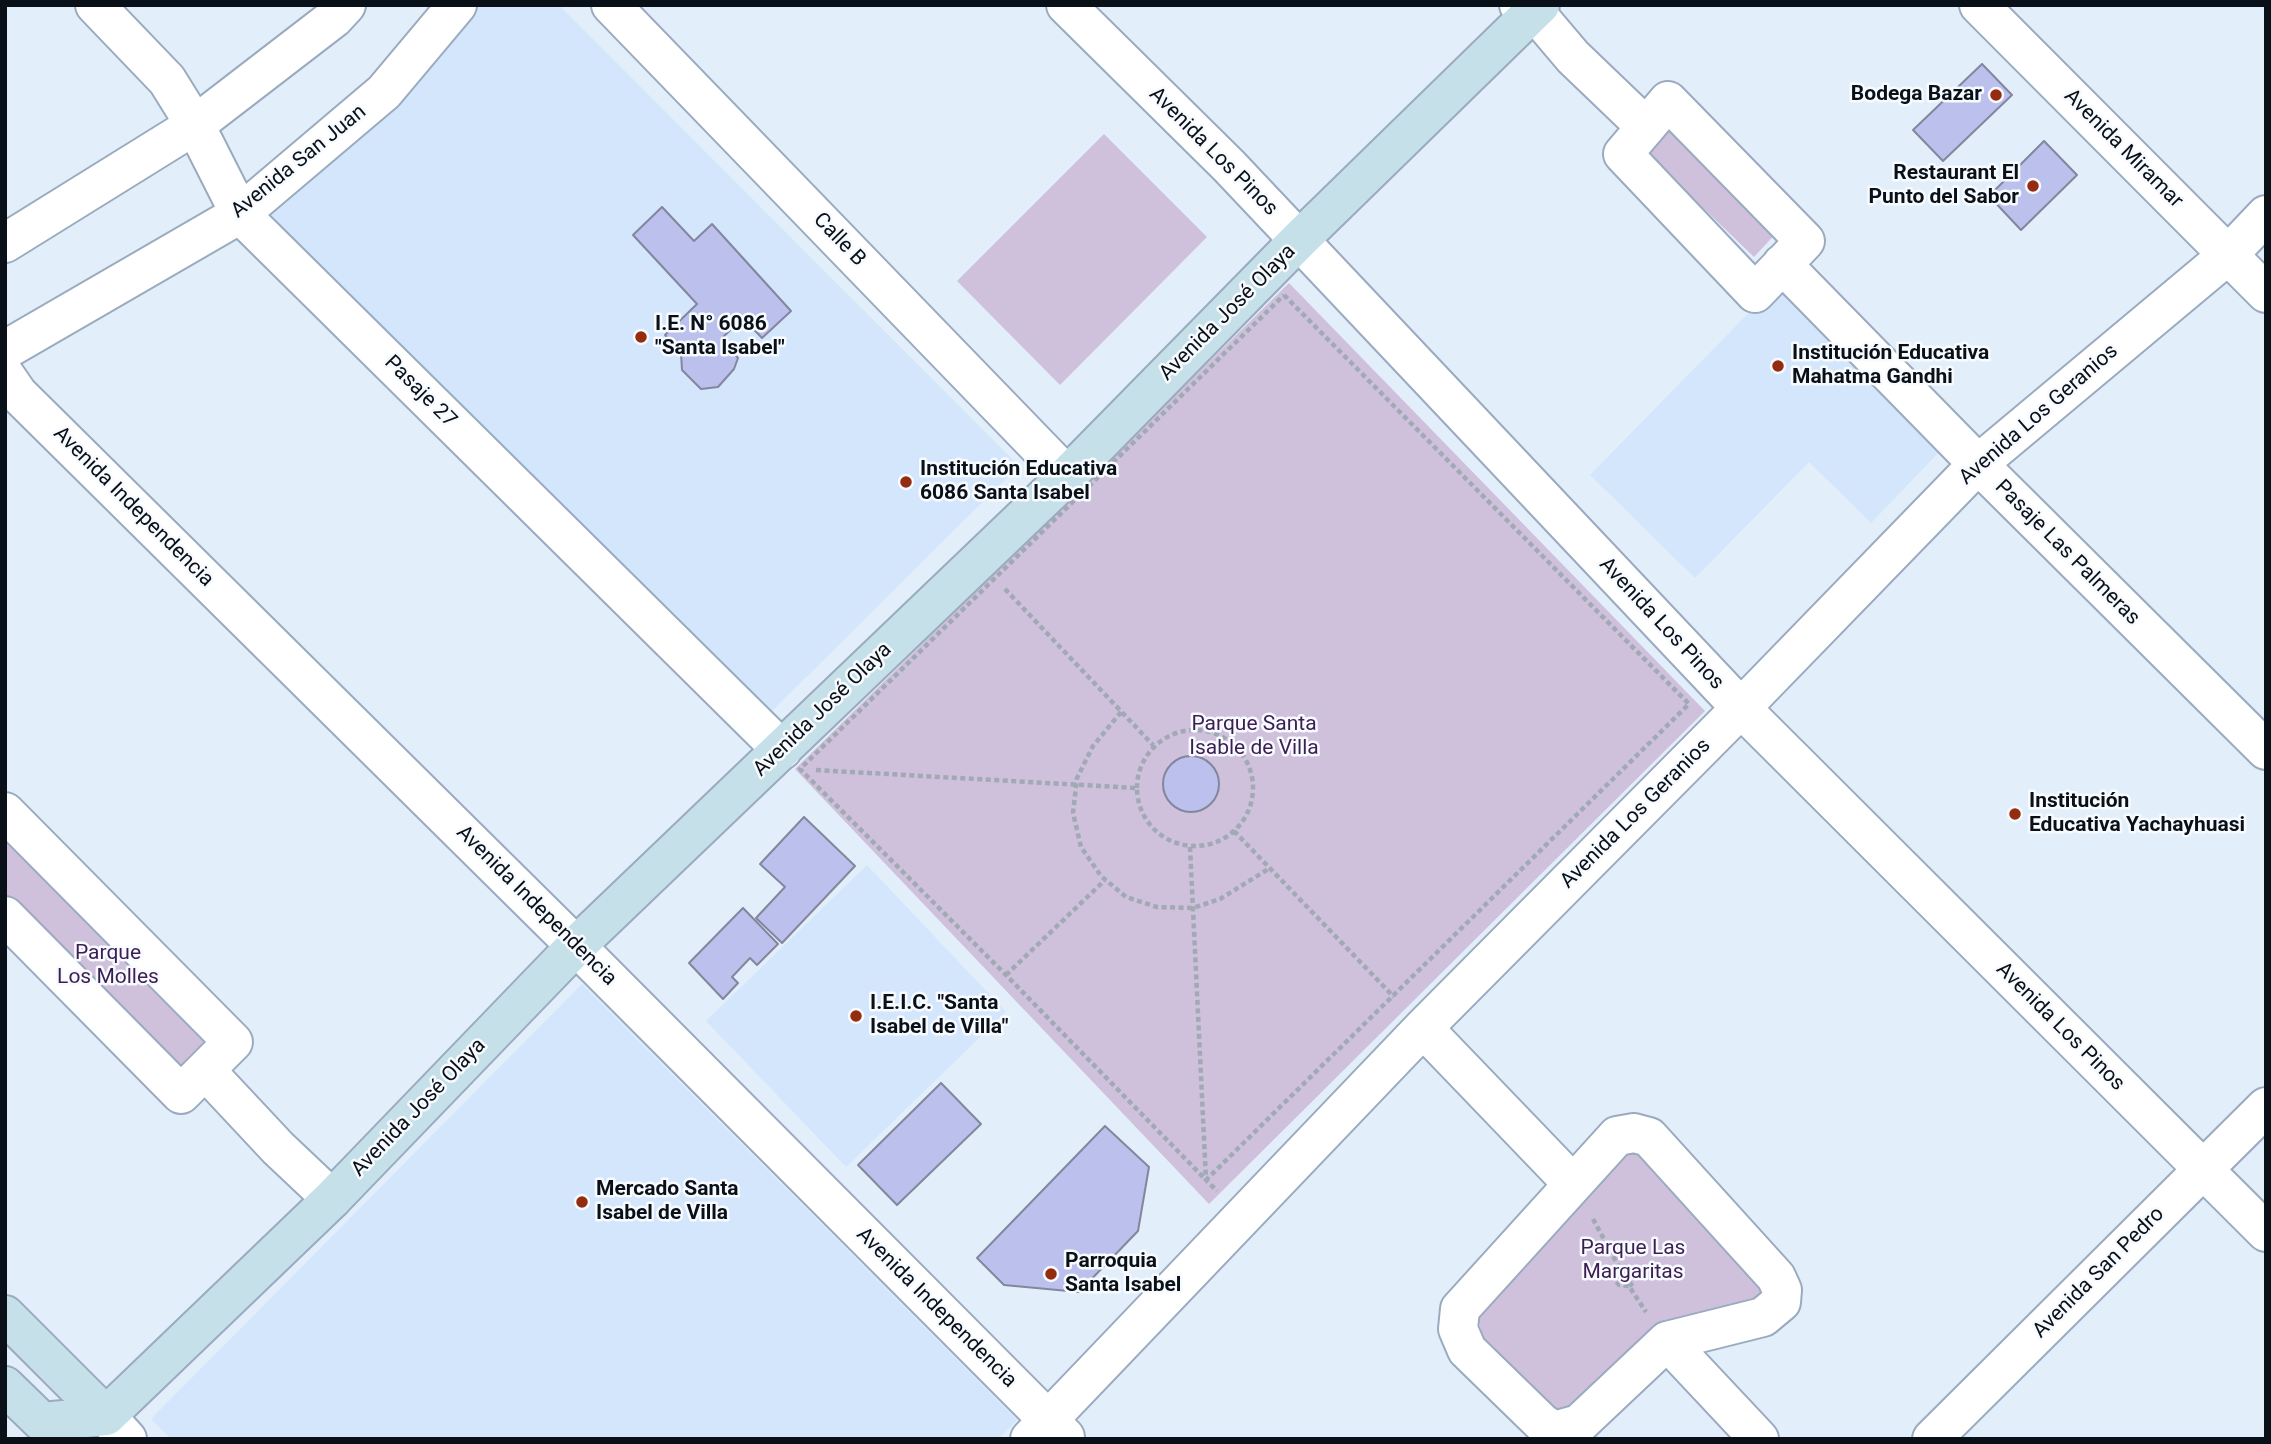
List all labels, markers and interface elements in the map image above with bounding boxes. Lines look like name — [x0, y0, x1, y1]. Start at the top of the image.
street label: Avenida Los Pinos — [1143, 82, 1283, 222]
place label: Bodega Bazar — [1851, 82, 1982, 108]
street label: Avenida Miramar — [2058, 84, 2188, 214]
marker: Bodega Bazar — [1988, 87, 2004, 103]
street label: Avenida San Juan — [226, 100, 372, 224]
place label: Restaurant El Punto del Sabor — [1869, 161, 2019, 211]
marker: Restaurant El Punto del Sabor — [2025, 178, 2041, 194]
street label: Calle B — [807, 208, 871, 272]
street label: Avenida José Olaya — [1155, 240, 1301, 386]
place label: I.E. N° 6086 "Santa Isabel" — [655, 312, 785, 362]
marker: I.E. N° 6086 "Santa Isabel" — [633, 329, 649, 345]
street label: Avenida Los Geranios — [1955, 339, 2123, 491]
place label: Institución Educativa Mahatma Gandhi — [1792, 341, 1989, 391]
street label: Pasaje 27 — [379, 351, 461, 433]
marker: Institución Educativa Mahatma Gandhi — [1770, 358, 1786, 374]
street label: Avenida Independencia — [48, 422, 218, 592]
place label: Institución Educativa 6086 Santa Isabel — [920, 457, 1117, 507]
marker: Institución Educativa 6086 Santa Isabel — [898, 474, 914, 490]
street label: Pasaje Las Palmeras — [1989, 475, 2145, 631]
street label: Avenida Los Pinos — [1593, 553, 1729, 695]
street label: Avenida José Olaya — [749, 638, 897, 782]
park label: Parque Santa Isable de Villa — [1189, 712, 1319, 762]
street label: Avenida Los Geranios — [1556, 734, 1716, 894]
place label: Institución Educativa Yachayhuasi — [2029, 789, 2245, 839]
marker: Institución Educativa Yachayhuasi — [2007, 806, 2023, 822]
street label: Avenida Independencia — [451, 821, 621, 991]
park label: Parque Los Molles — [57, 941, 159, 991]
street label: Avenida Los Pinos — [1990, 957, 2130, 1097]
place label: I.E.I.C. "Santa Isabel de Villa" — [870, 991, 1008, 1041]
marker: I.E.I.C. "Santa Isabel de Villa" — [848, 1008, 864, 1024]
street label: Avenida José Olaya — [347, 1034, 491, 1182]
place label: Mercado Santa Isabel de Villa — [596, 1177, 739, 1227]
marker: Mercado Santa Isabel de Villa — [574, 1194, 590, 1210]
street label: Avenida San Pedro — [2028, 1202, 2170, 1344]
street label: Avenida Independencia — [851, 1223, 1021, 1393]
park label: Parque Las Margaritas — [1581, 1236, 1685, 1286]
place label: Parroquia Santa Isabel — [1065, 1249, 1181, 1299]
marker: Parroquia Santa Isabel — [1043, 1266, 1059, 1282]

